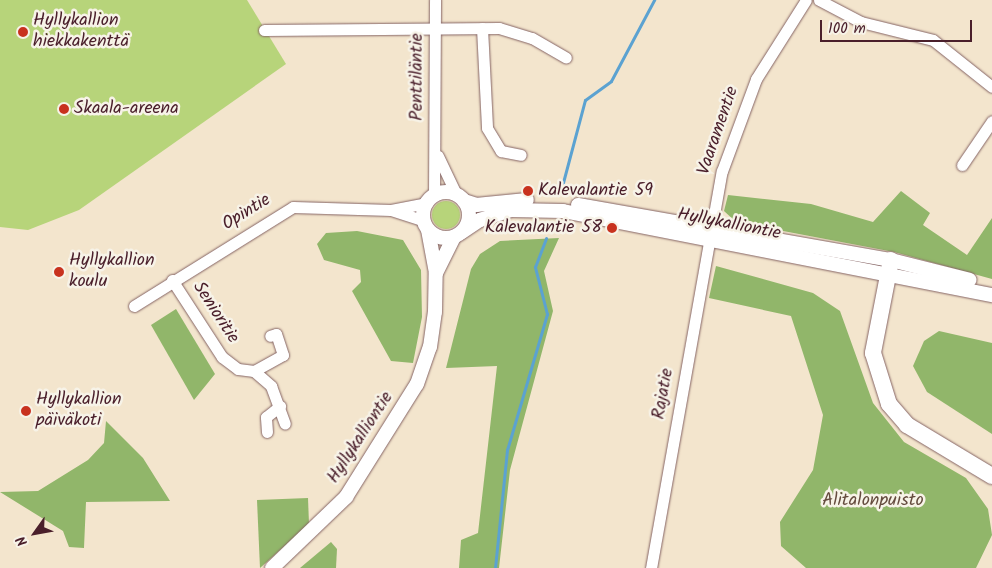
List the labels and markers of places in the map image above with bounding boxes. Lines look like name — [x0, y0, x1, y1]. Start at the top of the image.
place label: Hyllykallion hiekkakenttä — [33, 11, 129, 54]
marker: Hyllykallion hiekkakenttä — [17, 26, 29, 38]
place label: Skaala-areena — [74, 98, 179, 120]
marker: Skaala-areena — [58, 103, 70, 115]
place label: Kalevalantie 59 — [538, 180, 653, 202]
marker: Kalevalantie 59 — [522, 185, 534, 197]
place label: Kalevalantie 58 — [485, 217, 602, 239]
marker: Kalevalantie 58 — [606, 222, 618, 234]
place label: Hyllykallion koulu — [69, 251, 154, 294]
marker: Hyllykallion koulu — [53, 266, 65, 278]
place label: Hyllykallion päiväkoti — [36, 390, 121, 432]
marker: Hyllykallion päiväkoti — [20, 405, 32, 417]

